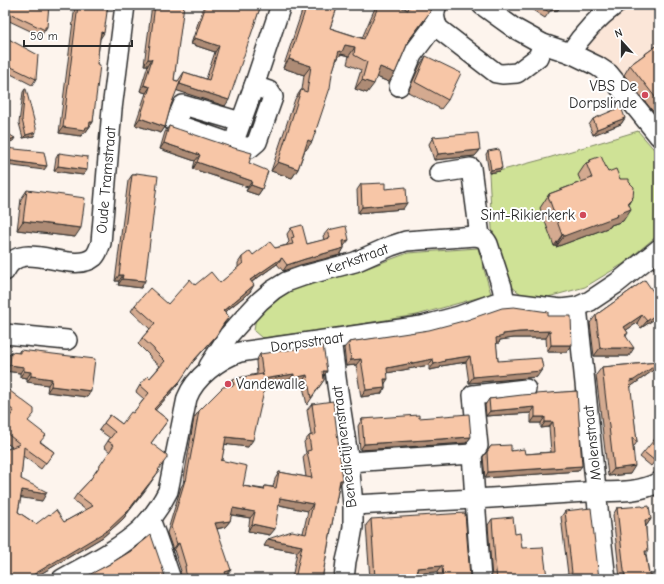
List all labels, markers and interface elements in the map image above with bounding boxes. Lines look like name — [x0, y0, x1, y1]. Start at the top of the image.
scale bar — [24, 22, 132, 48]
north arrow — [602, 22, 642, 62]
text: N — [613, 26, 624, 40]
text: 50 m — [30, 29, 58, 43]
place label: VBS De Dorpslinde — [569, 77, 637, 112]
marker: VBS De Dorpslinde — [640, 90, 650, 100]
street label: Oude Tramstraat — [92, 125, 120, 234]
place label: Sint-Rikierkerk — [481, 206, 576, 224]
marker: Sint-Rikierkerk — [578, 210, 588, 220]
street label: Kerkstraat — [323, 239, 391, 279]
street label: Dorpsstraat — [269, 328, 345, 356]
place label: Vandewalle — [236, 375, 306, 393]
marker: Vandewalle — [223, 379, 233, 389]
street label: Benedictijnenstraat — [328, 384, 360, 509]
street label: Molenstraat — [579, 404, 605, 482]

